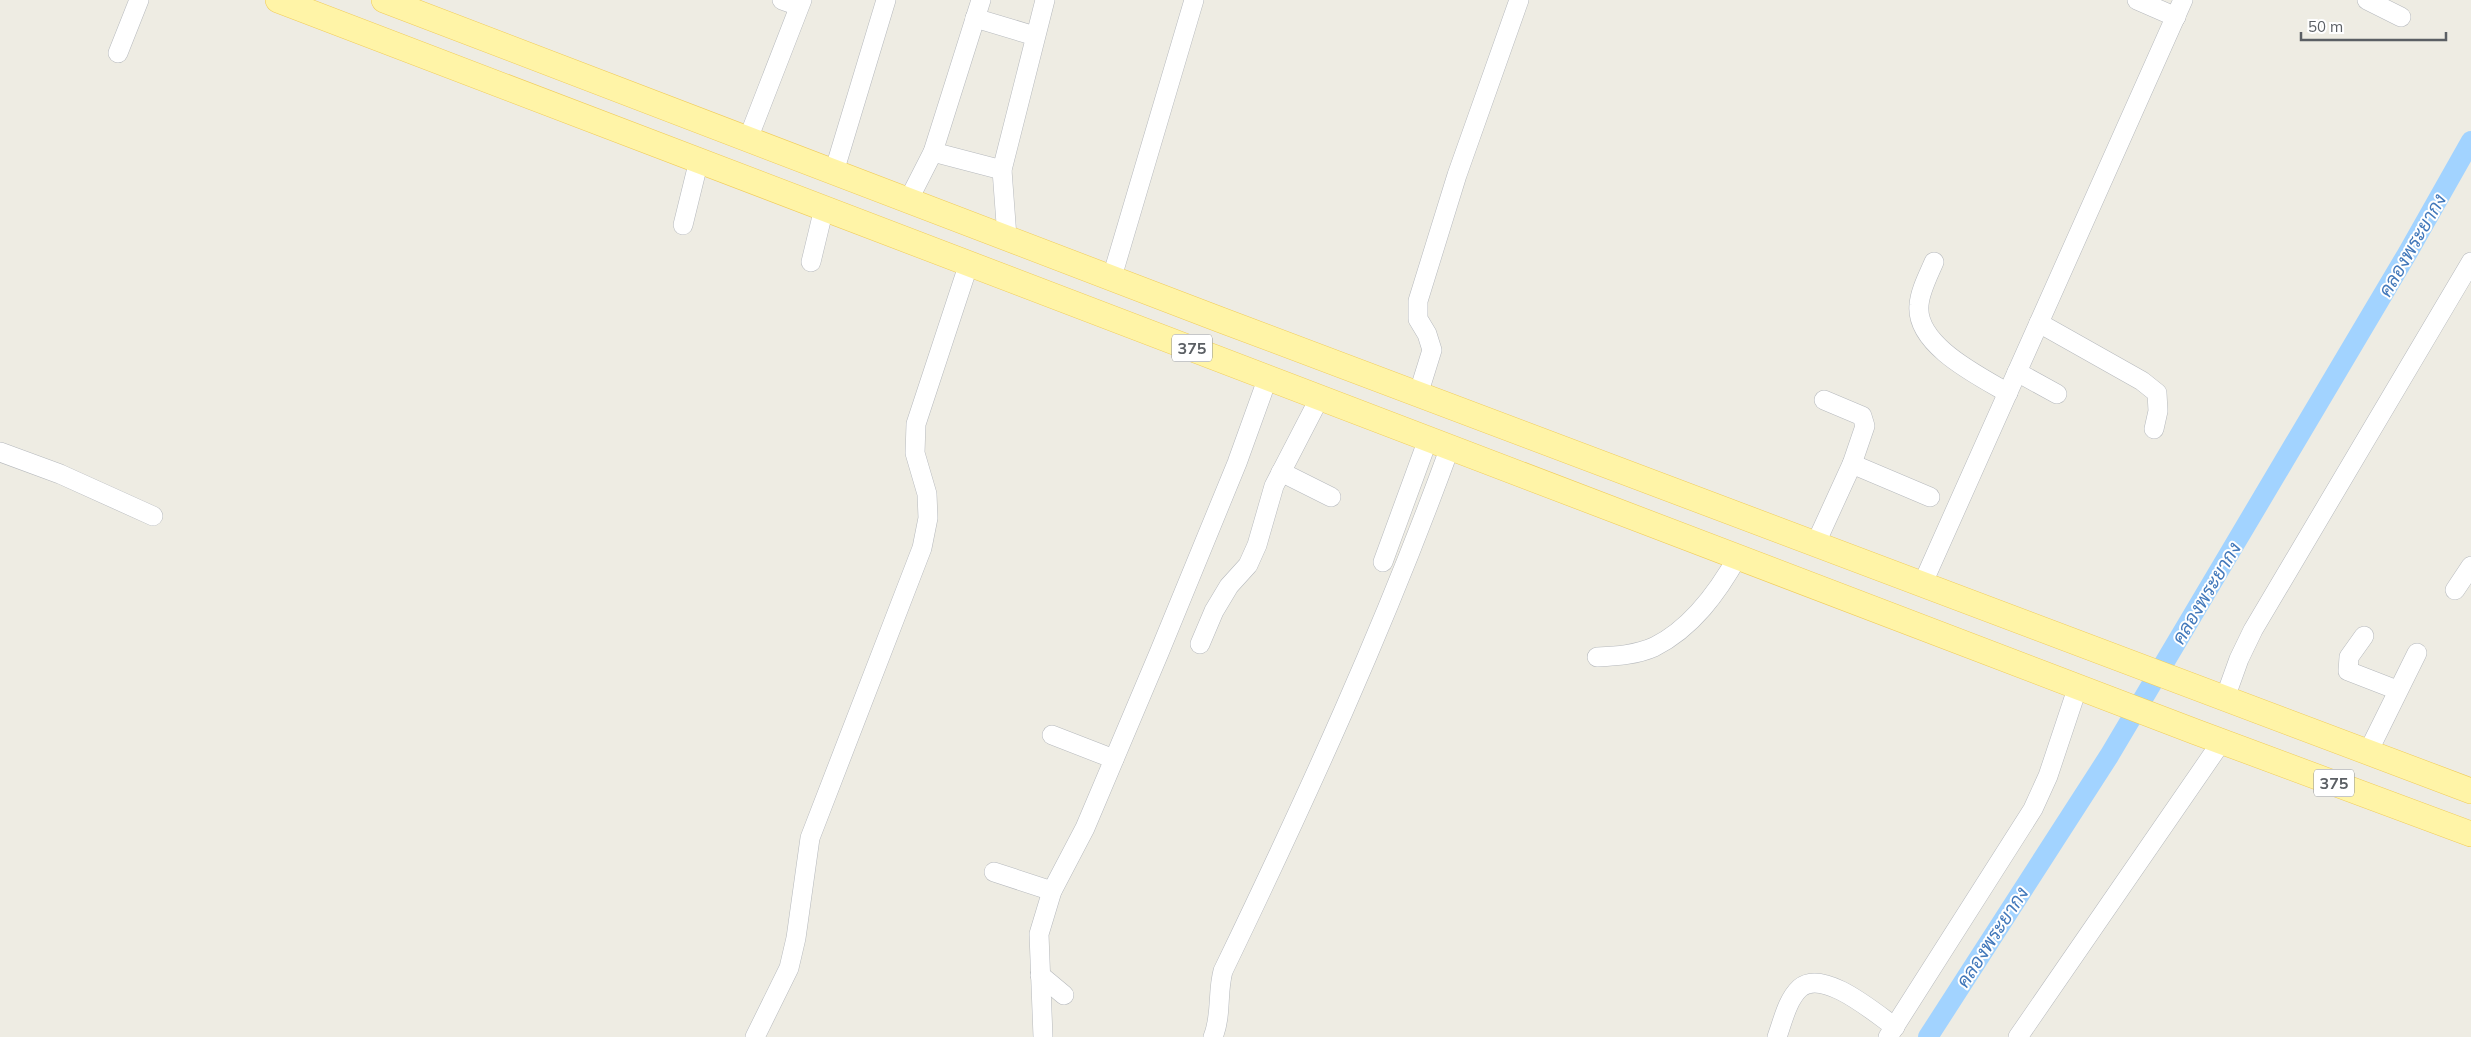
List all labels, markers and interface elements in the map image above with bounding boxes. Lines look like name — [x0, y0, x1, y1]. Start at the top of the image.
scale bar — [2301, 10, 2446, 42]
text: 50 m — [2308, 17, 2343, 36]
water label: คลองพระยากง — [2373, 189, 2451, 301]
road number: 375 — [1172, 334, 1212, 362]
water label: คลองพระยากง — [2166, 537, 2246, 648]
road number: 375 — [2314, 770, 2354, 796]
water label: คลองพระยากง — [1951, 882, 2034, 992]

